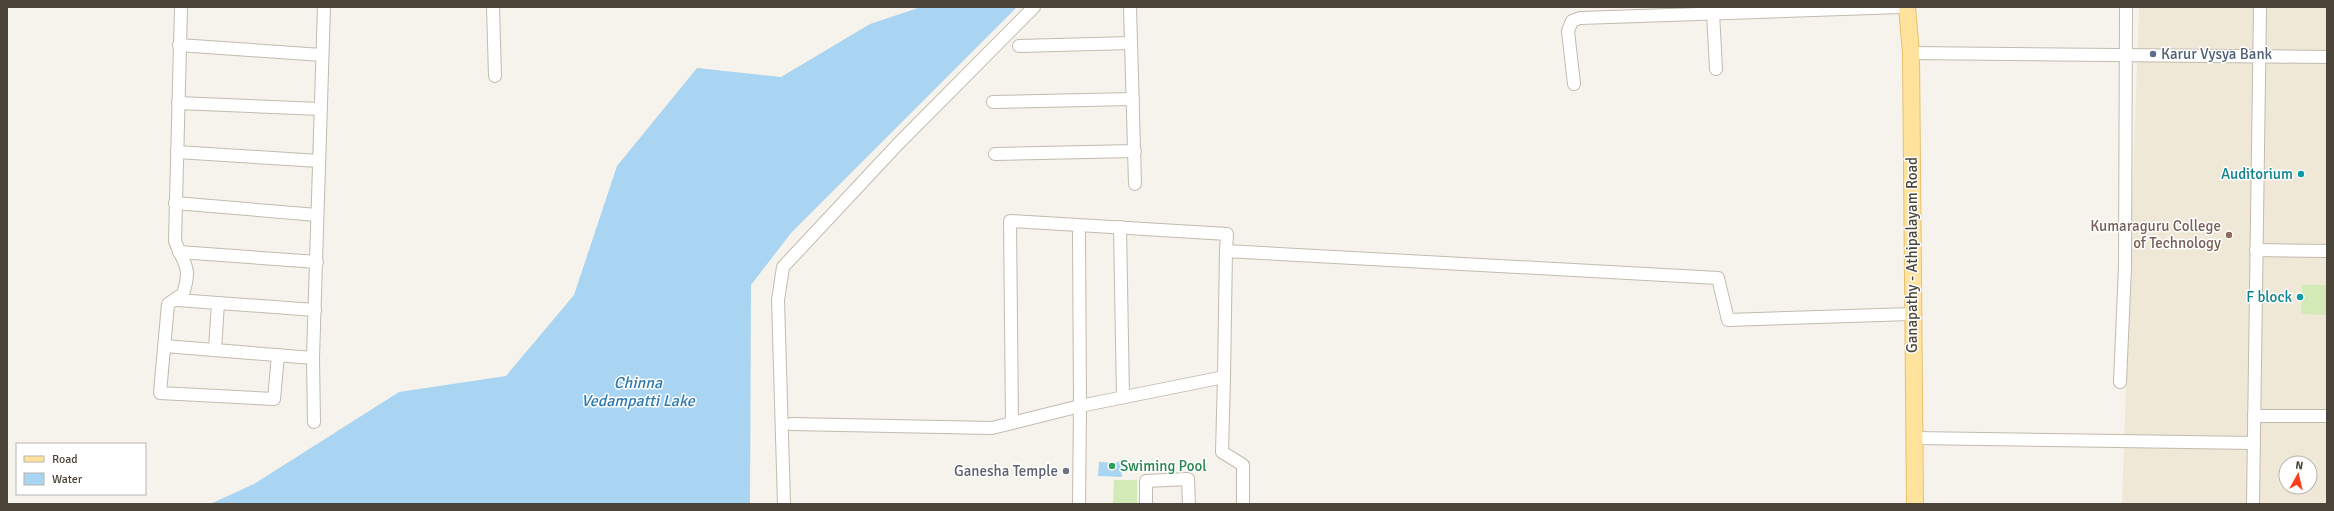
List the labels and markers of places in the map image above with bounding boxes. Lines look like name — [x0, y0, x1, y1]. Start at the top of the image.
place label: Karur Vysya Bank — [2161, 45, 2273, 63]
marker: Karur Vysya Bank — [2148, 49, 2158, 59]
place label: Auditorium — [2221, 165, 2293, 183]
marker: Auditorium — [2296, 169, 2306, 179]
place label: Kumaraguru College of Technology — [2090, 217, 2221, 252]
marker: Kumaraguru College of Technology — [2224, 230, 2234, 240]
place label: F block — [2246, 288, 2292, 306]
marker: F block — [2295, 292, 2305, 302]
place label: Swiming Pool — [1120, 457, 1207, 475]
marker: Swiming Pool — [1107, 461, 1117, 471]
place label: Ganesha Temple — [954, 462, 1058, 480]
marker: Ganesha Temple — [1061, 466, 1071, 476]

